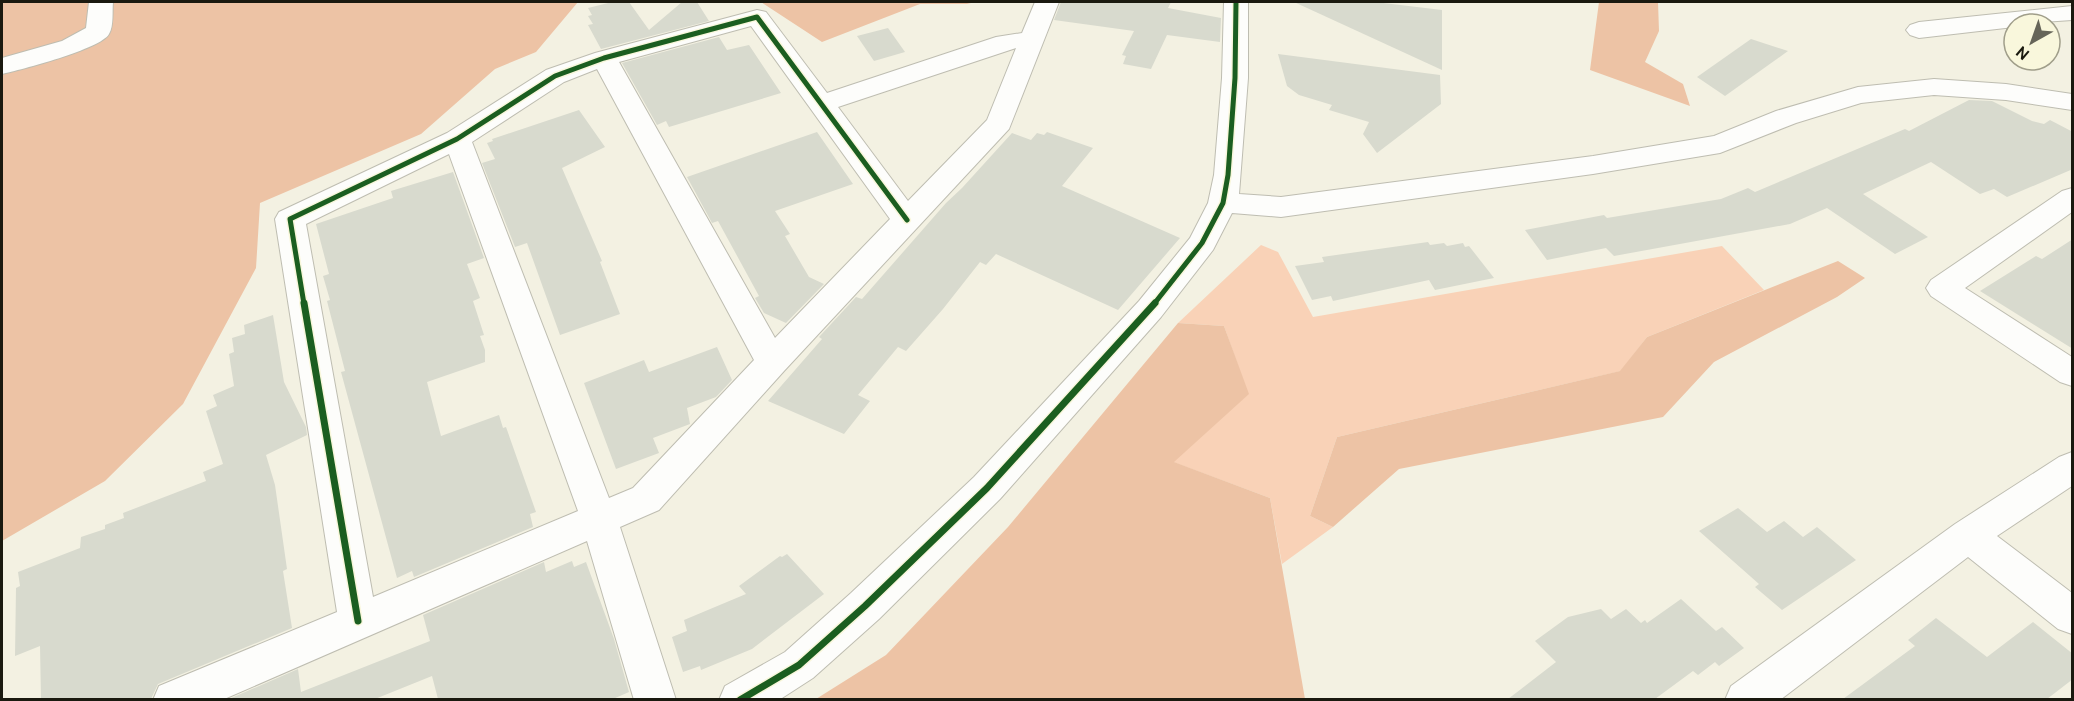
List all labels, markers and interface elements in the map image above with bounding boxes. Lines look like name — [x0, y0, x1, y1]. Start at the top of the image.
north arrow — [2002, 12, 2062, 72]
text: N — [2012, 42, 2033, 64]

